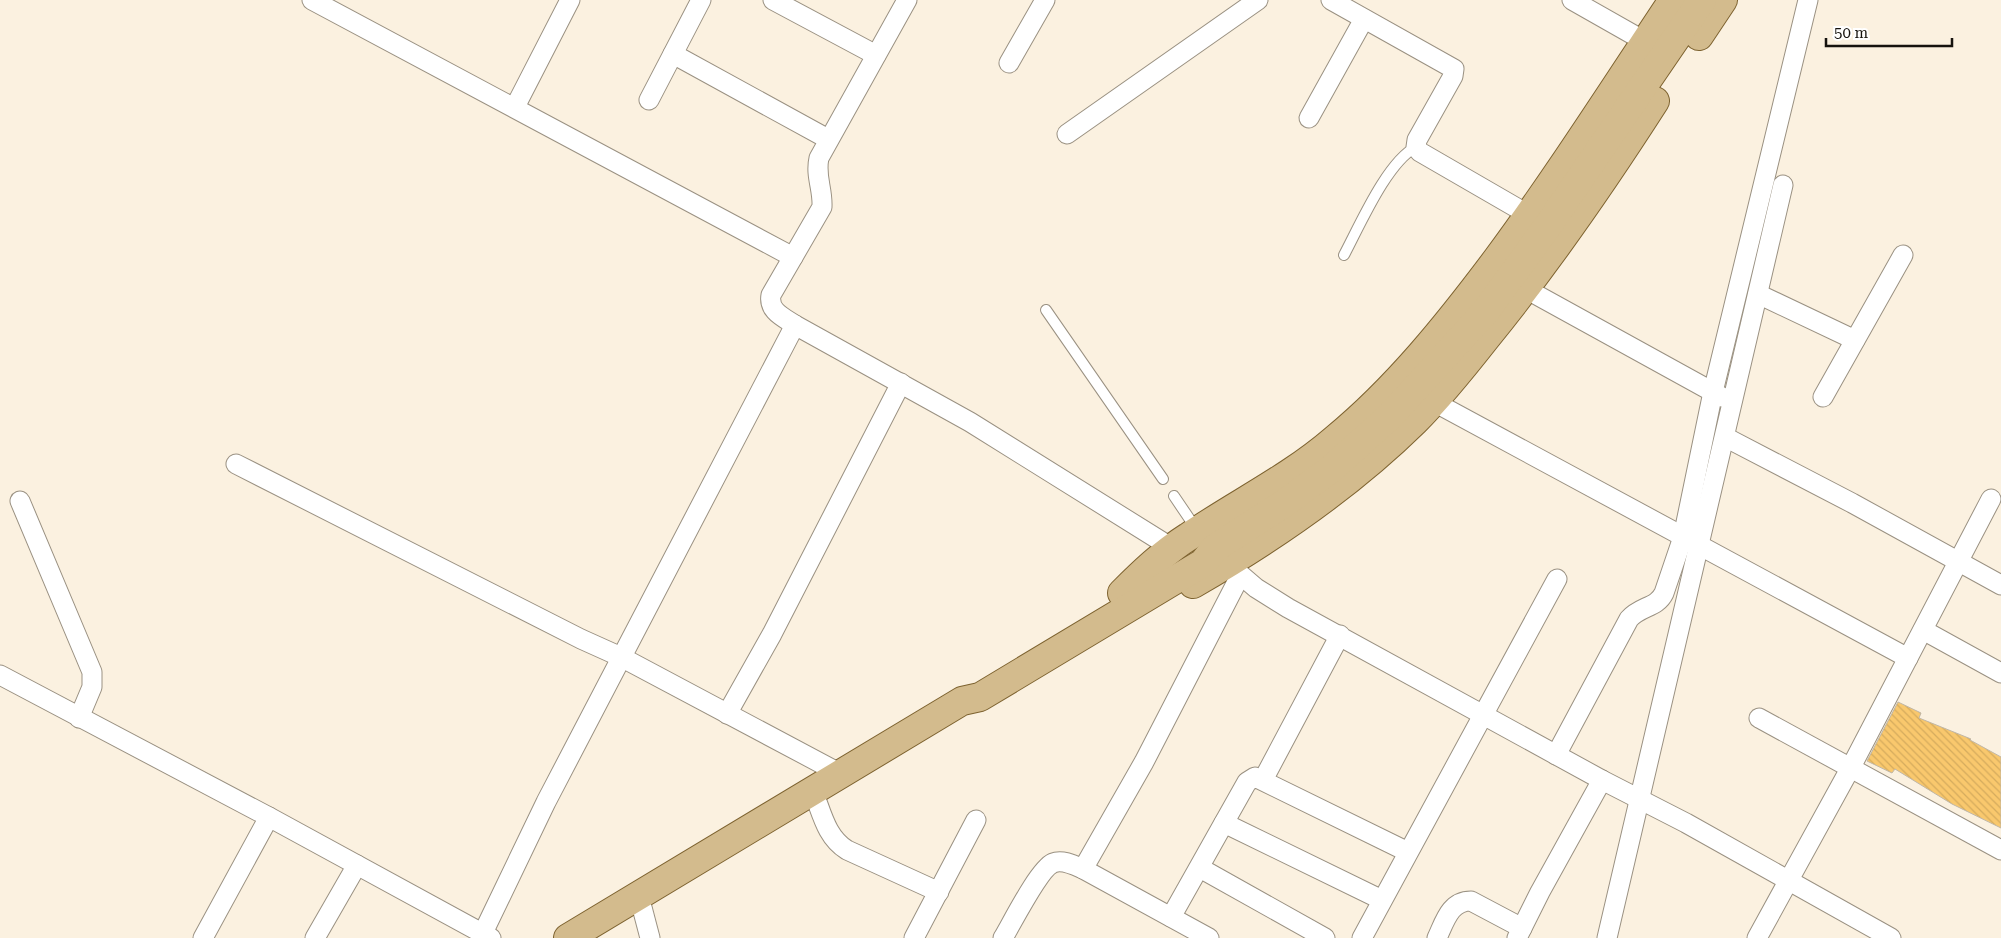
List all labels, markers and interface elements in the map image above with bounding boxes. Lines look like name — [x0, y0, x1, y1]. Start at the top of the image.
scale bar — [1826, 15, 1952, 47]
text: 50 m — [1834, 24, 1869, 42]

